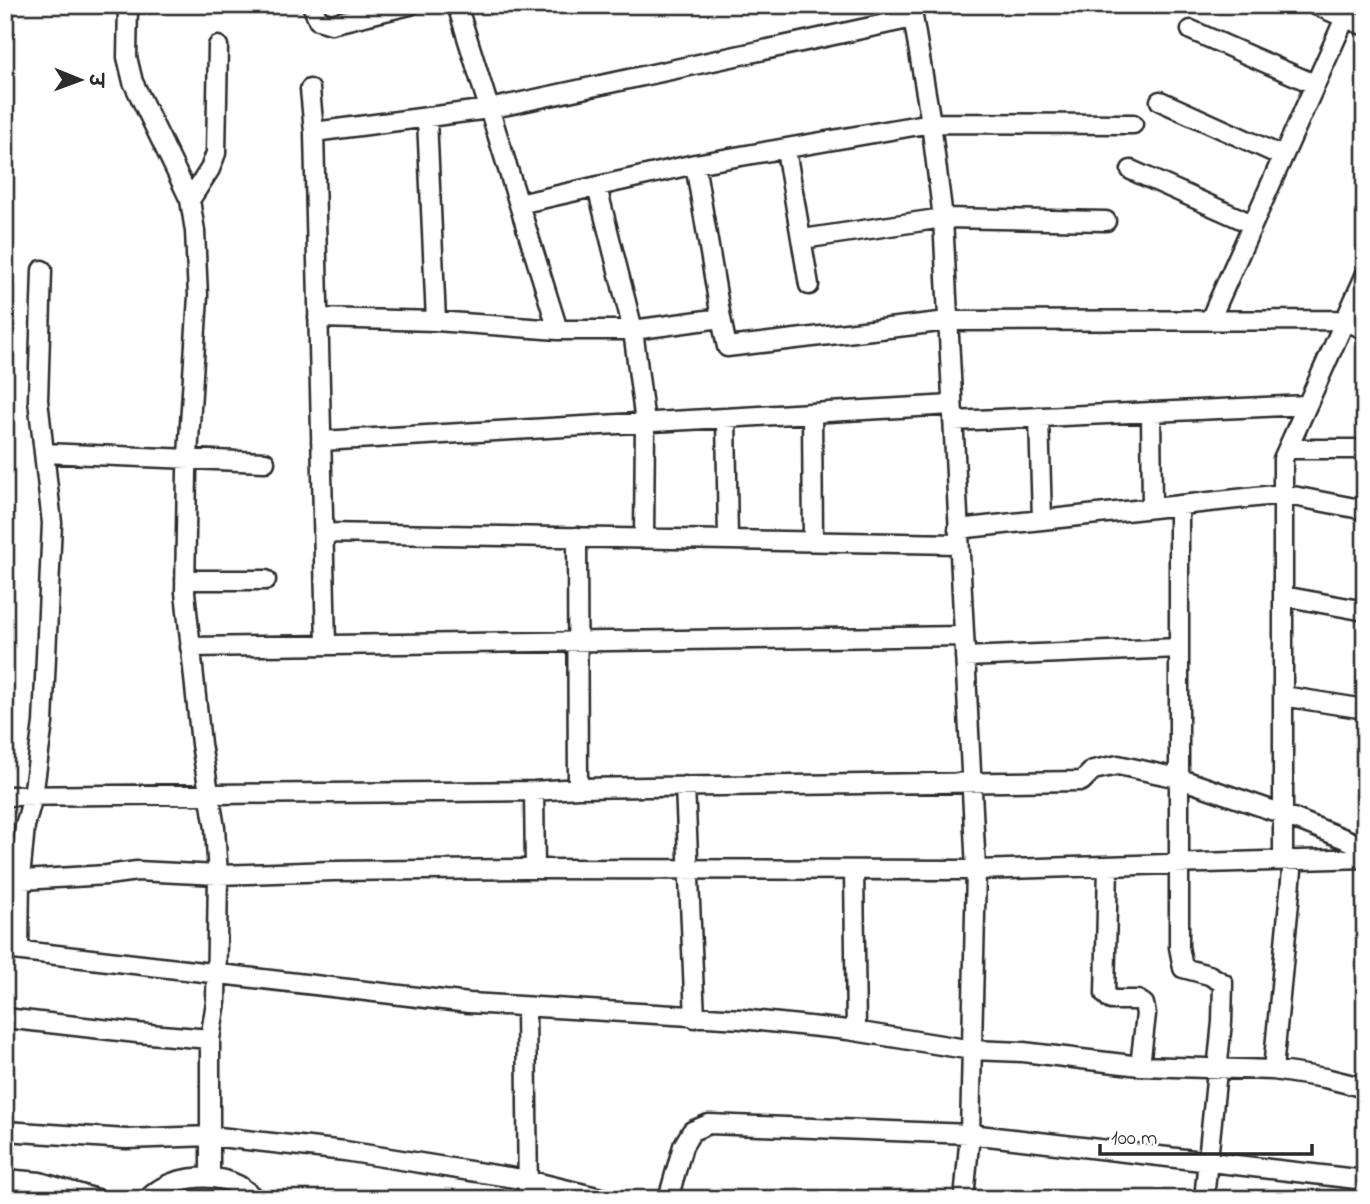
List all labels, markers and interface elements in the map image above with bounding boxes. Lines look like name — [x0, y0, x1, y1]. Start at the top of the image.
north arrow — [46, 46, 116, 116]
text: उ — [81, 72, 108, 89]
scale bar — [1100, 1113, 1312, 1157]
text: 100 m — [1111, 1124, 1157, 1154]

